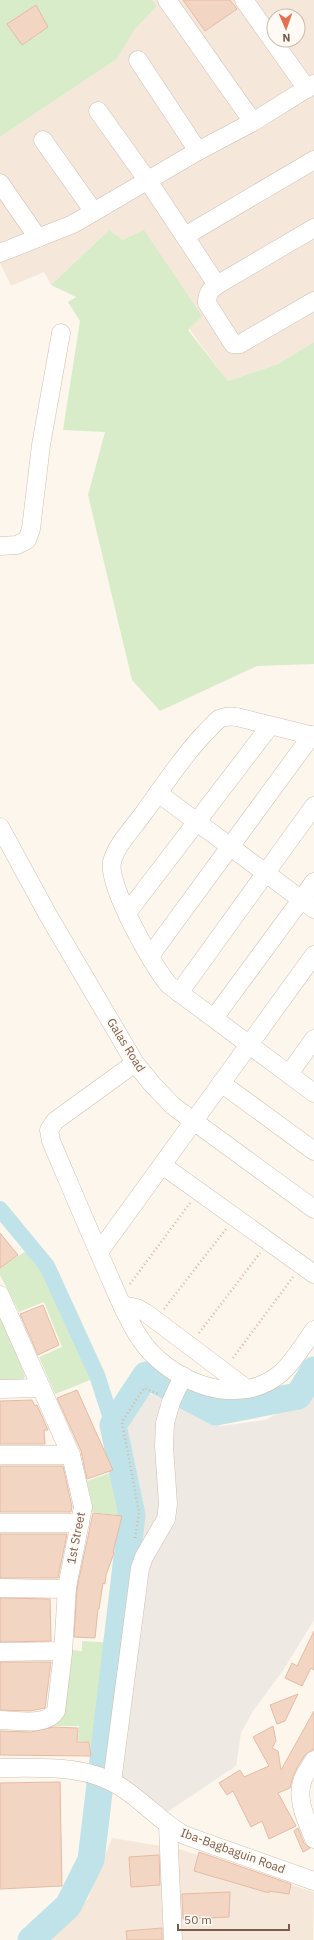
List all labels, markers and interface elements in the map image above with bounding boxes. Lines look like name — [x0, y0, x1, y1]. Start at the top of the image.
north arrow — [266, 8, 306, 48]
text: N — [282, 31, 291, 45]
street label: Galas Road — [104, 1015, 149, 1074]
street label: 1st Street — [63, 1510, 88, 1565]
street label: Iba-Bagbaguin Road — [179, 1825, 288, 1876]
scale bar — [178, 1906, 289, 1932]
text: 50 m — [184, 1912, 212, 1927]

